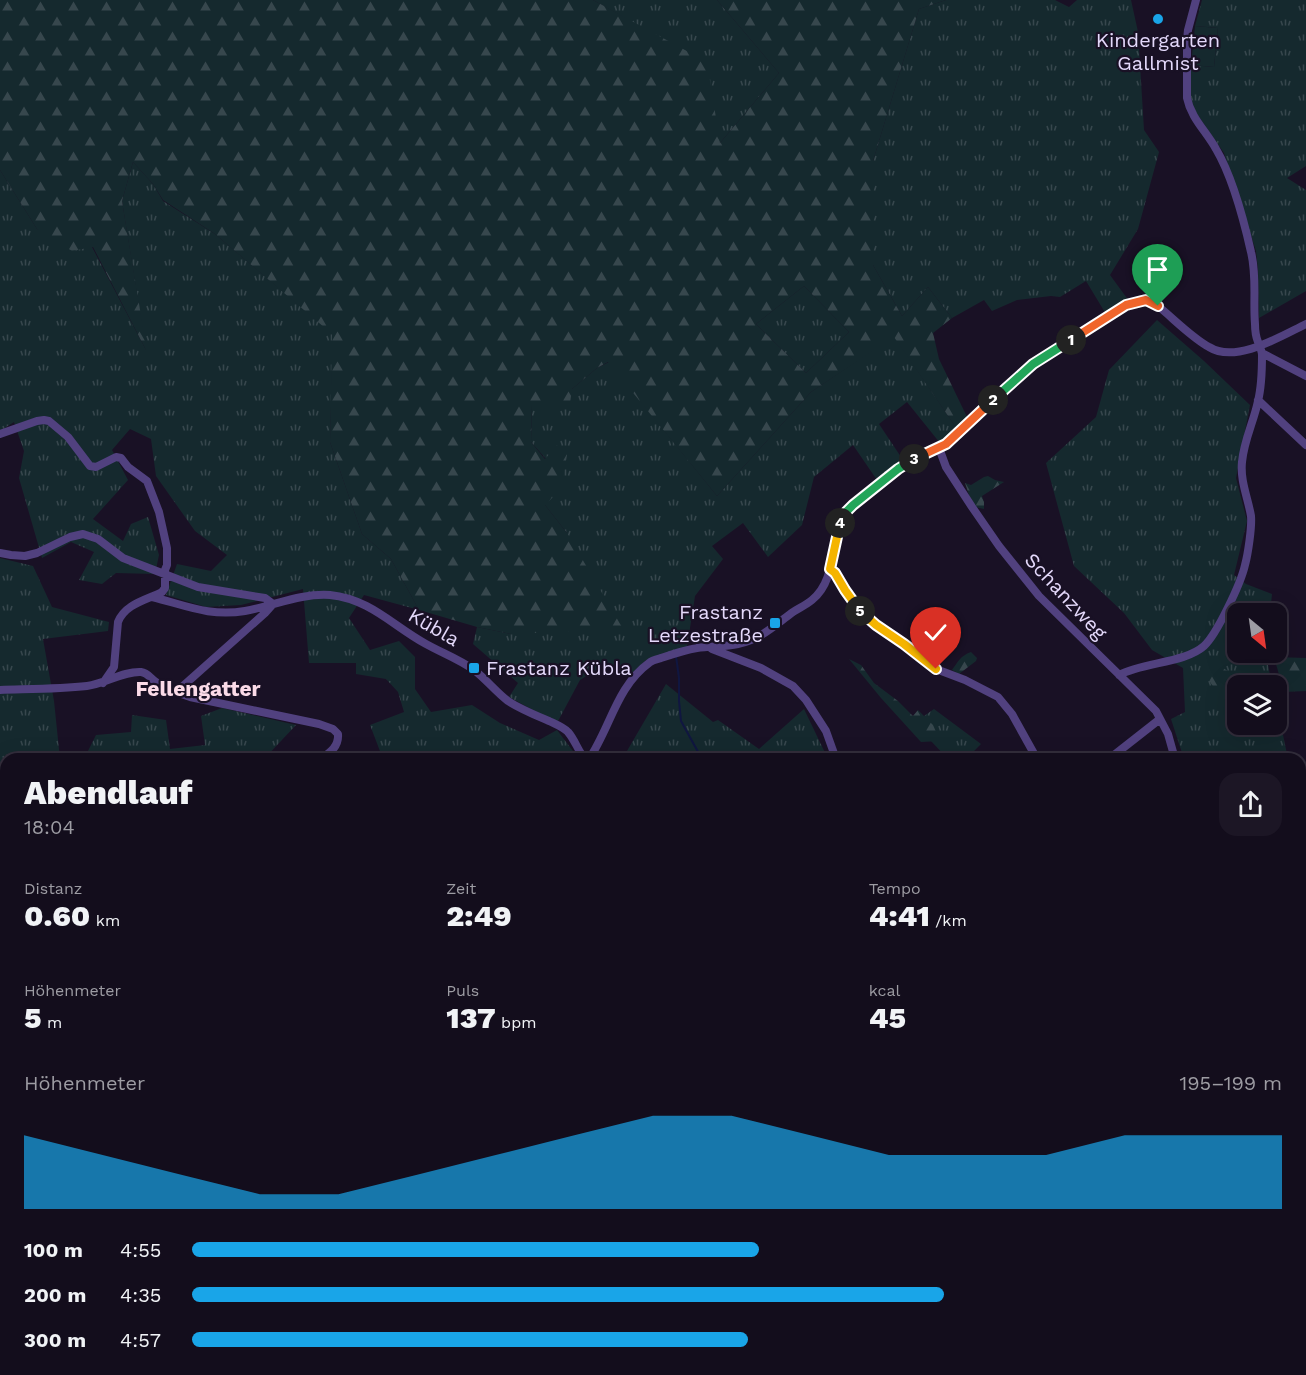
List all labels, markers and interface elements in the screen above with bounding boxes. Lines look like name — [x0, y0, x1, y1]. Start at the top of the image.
marker: Kindergarten Gallmist — [1151, 12, 1165, 26]
place label: Kindergarten Gallmist — [1096, 28, 1220, 75]
pin — [1132, 244, 1183, 306]
icon: arrive — [1141, 253, 1174, 286]
pin: 1 — [1056, 325, 1086, 355]
text: 1 — [1068, 330, 1074, 349]
pin: 2 — [978, 385, 1008, 415]
text: 2 — [988, 390, 998, 409]
pin: 3 — [899, 444, 929, 474]
text: 3 — [909, 449, 919, 468]
pin: 4 — [825, 508, 855, 538]
text: 4 — [835, 513, 845, 532]
street label: Schanzweg — [1020, 548, 1112, 644]
pin: 5 — [845, 596, 875, 626]
place label: Frastanz Letzestraße — [648, 600, 763, 647]
text: 5 — [855, 601, 865, 620]
street label: Kübla — [404, 603, 464, 651]
north arrow — [1227, 603, 1287, 663]
map controls — [1227, 603, 1287, 735]
pin — [910, 607, 961, 669]
marker: Frastanz Letzestraße — [768, 616, 782, 630]
icon: check — [919, 616, 952, 649]
place label: Frastanz Kübla — [486, 656, 632, 680]
marker: Frastanz Kübla — [467, 661, 481, 675]
button: layers — [1227, 675, 1287, 735]
district label: Fellengatter — [135, 676, 261, 701]
text: Abendlauf — [24, 773, 193, 812]
button: share — [1219, 773, 1282, 836]
text: 18:04 — [24, 815, 75, 839]
text: Distanz — [24, 879, 82, 898]
text: Zeit — [446, 879, 476, 898]
text: Tempo — [869, 879, 921, 898]
text: 0.60 — [24, 898, 90, 933]
text: 2:49 — [446, 898, 512, 933]
text: 4:41 — [869, 898, 930, 933]
text: km — [90, 911, 120, 930]
text: /km — [930, 911, 967, 930]
text: Höhenmeter — [24, 981, 121, 1000]
text: Puls — [446, 981, 479, 1000]
text: kcal — [869, 981, 900, 1000]
text: 5 — [24, 1000, 42, 1035]
text: 137 — [446, 1000, 496, 1035]
text: 45 — [869, 1000, 906, 1035]
text: m — [42, 1013, 62, 1032]
text: bpm — [496, 1013, 536, 1032]
text: Höhenmeter — [24, 1071, 145, 1095]
text: 195–199 m — [1179, 1071, 1282, 1095]
text: 100 m — [24, 1238, 83, 1262]
text: 4:55 — [120, 1238, 161, 1262]
text: 200 m — [24, 1283, 86, 1307]
text: 4:35 — [120, 1283, 161, 1307]
text: 300 m — [24, 1328, 86, 1352]
text: 4:57 — [120, 1328, 161, 1352]

